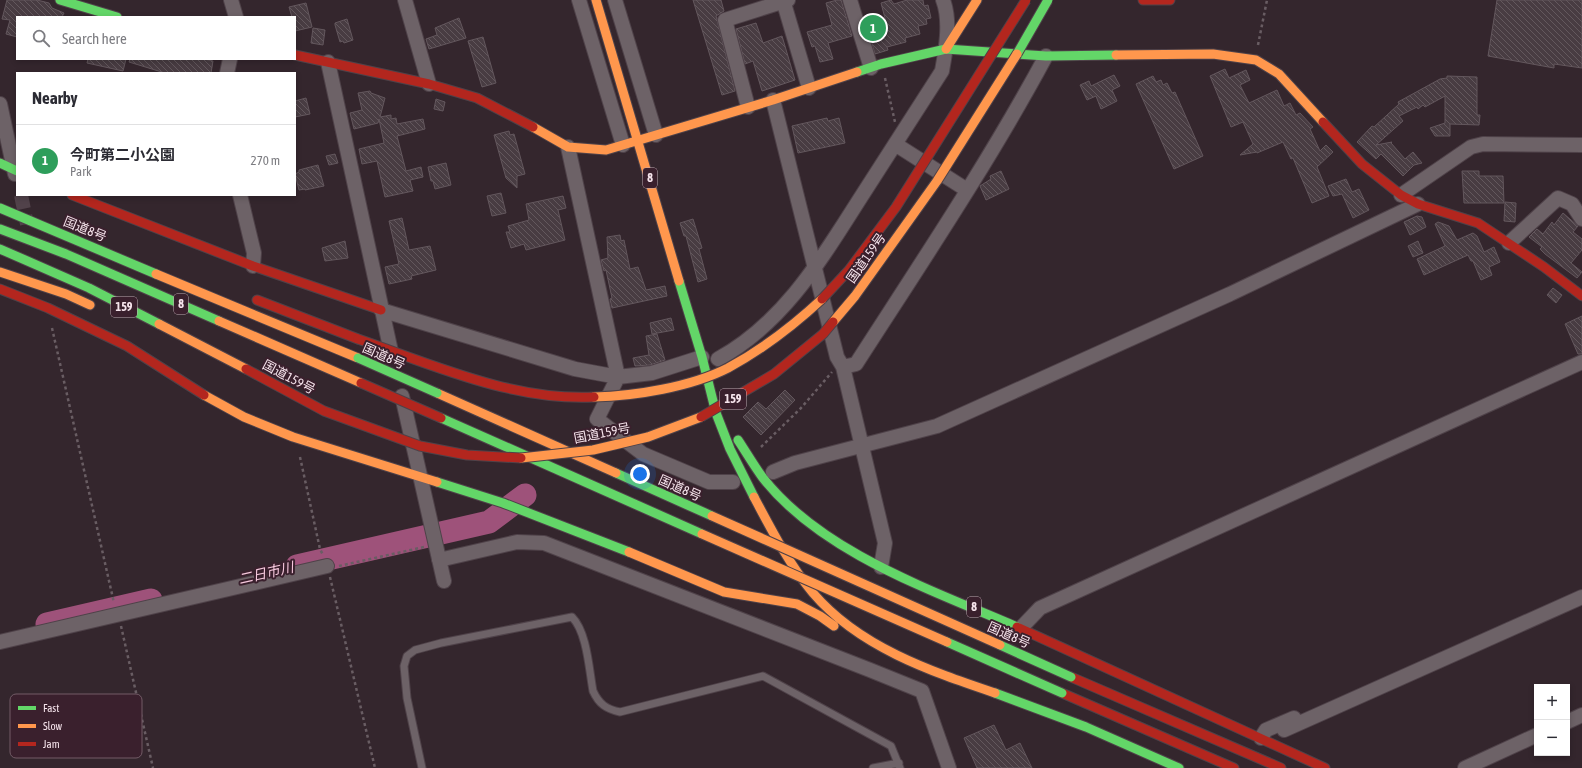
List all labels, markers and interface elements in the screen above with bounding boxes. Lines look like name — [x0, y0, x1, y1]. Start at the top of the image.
pin: 1 — [860, 13, 886, 43]
search box — [16, 16, 296, 60]
icon: search — [30, 27, 52, 49]
text: Search here — [62, 30, 127, 47]
text: Nearby — [32, 88, 78, 108]
text: 今町第二小公園 — [70, 146, 175, 163]
text: 1 — [42, 153, 48, 168]
text: 270 m — [251, 153, 280, 168]
text: Park — [70, 164, 92, 179]
road number: 8 — [643, 168, 657, 188]
street label: 国道8号 — [61, 214, 109, 244]
street label: 国道159号 — [843, 230, 889, 286]
road number: 8 — [174, 294, 188, 314]
road number: 159 — [111, 297, 137, 317]
street label: 国道8号 — [360, 340, 408, 372]
street label: 国道159号 — [260, 357, 318, 397]
road number: 159 — [720, 389, 746, 409]
street label: 国道159号 — [572, 420, 632, 446]
your location — [630, 464, 650, 484]
street label: 国道8号 — [656, 472, 704, 504]
water label: 二日市川 — [237, 558, 297, 587]
road number: 8 — [967, 597, 981, 617]
street label: 国道8号 — [985, 619, 1033, 651]
map controls — [1534, 684, 1570, 756]
button: + — [1534, 684, 1570, 720]
legend — [10, 694, 142, 758]
text: Fast — [43, 702, 59, 714]
text: Slow — [43, 720, 62, 732]
button: − — [1534, 720, 1570, 756]
text: Jam — [43, 738, 60, 750]

